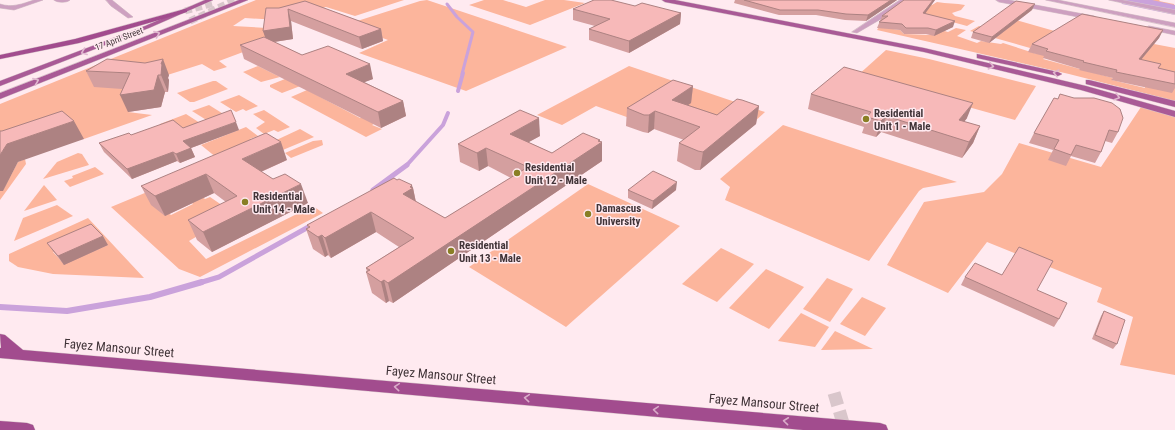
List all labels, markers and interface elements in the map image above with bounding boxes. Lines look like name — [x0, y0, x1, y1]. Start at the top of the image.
street label: 17 April Street — [94, 25, 145, 53]
one-way arrow — [154, 30, 161, 38]
one-way arrow — [80, 47, 87, 55]
one-way arrow — [988, 61, 994, 69]
one-way arrow — [1053, 70, 1059, 78]
one-way arrow — [33, 78, 40, 86]
one-way arrow — [1113, 92, 1120, 101]
place label: Residential Unit 1 - Male — [874, 107, 931, 133]
marker: Residential Unit 1 - Male — [861, 114, 871, 124]
place label: Residential Unit 12 - Male — [525, 161, 587, 187]
marker: Residential Unit 12 - Male — [512, 168, 522, 178]
place label: Residential Unit 14 - Male — [253, 190, 315, 216]
marker: Residential Unit 14 - Male — [240, 197, 250, 207]
place label: Damascus University — [596, 202, 641, 228]
marker: Damascus University — [583, 209, 593, 219]
place label: Residential Unit 13 - Male — [459, 239, 521, 265]
marker: Residential Unit 13 - Male — [446, 246, 456, 256]
street label: Fayez Mansour Street — [63, 336, 175, 360]
street label: Fayez Mansour Street — [385, 363, 497, 387]
one-way arrow — [394, 383, 400, 392]
street label: Fayez Mansour Street — [708, 391, 820, 415]
one-way arrow — [524, 394, 530, 403]
one-way arrow — [653, 405, 659, 414]
one-way arrow — [783, 417, 789, 426]

